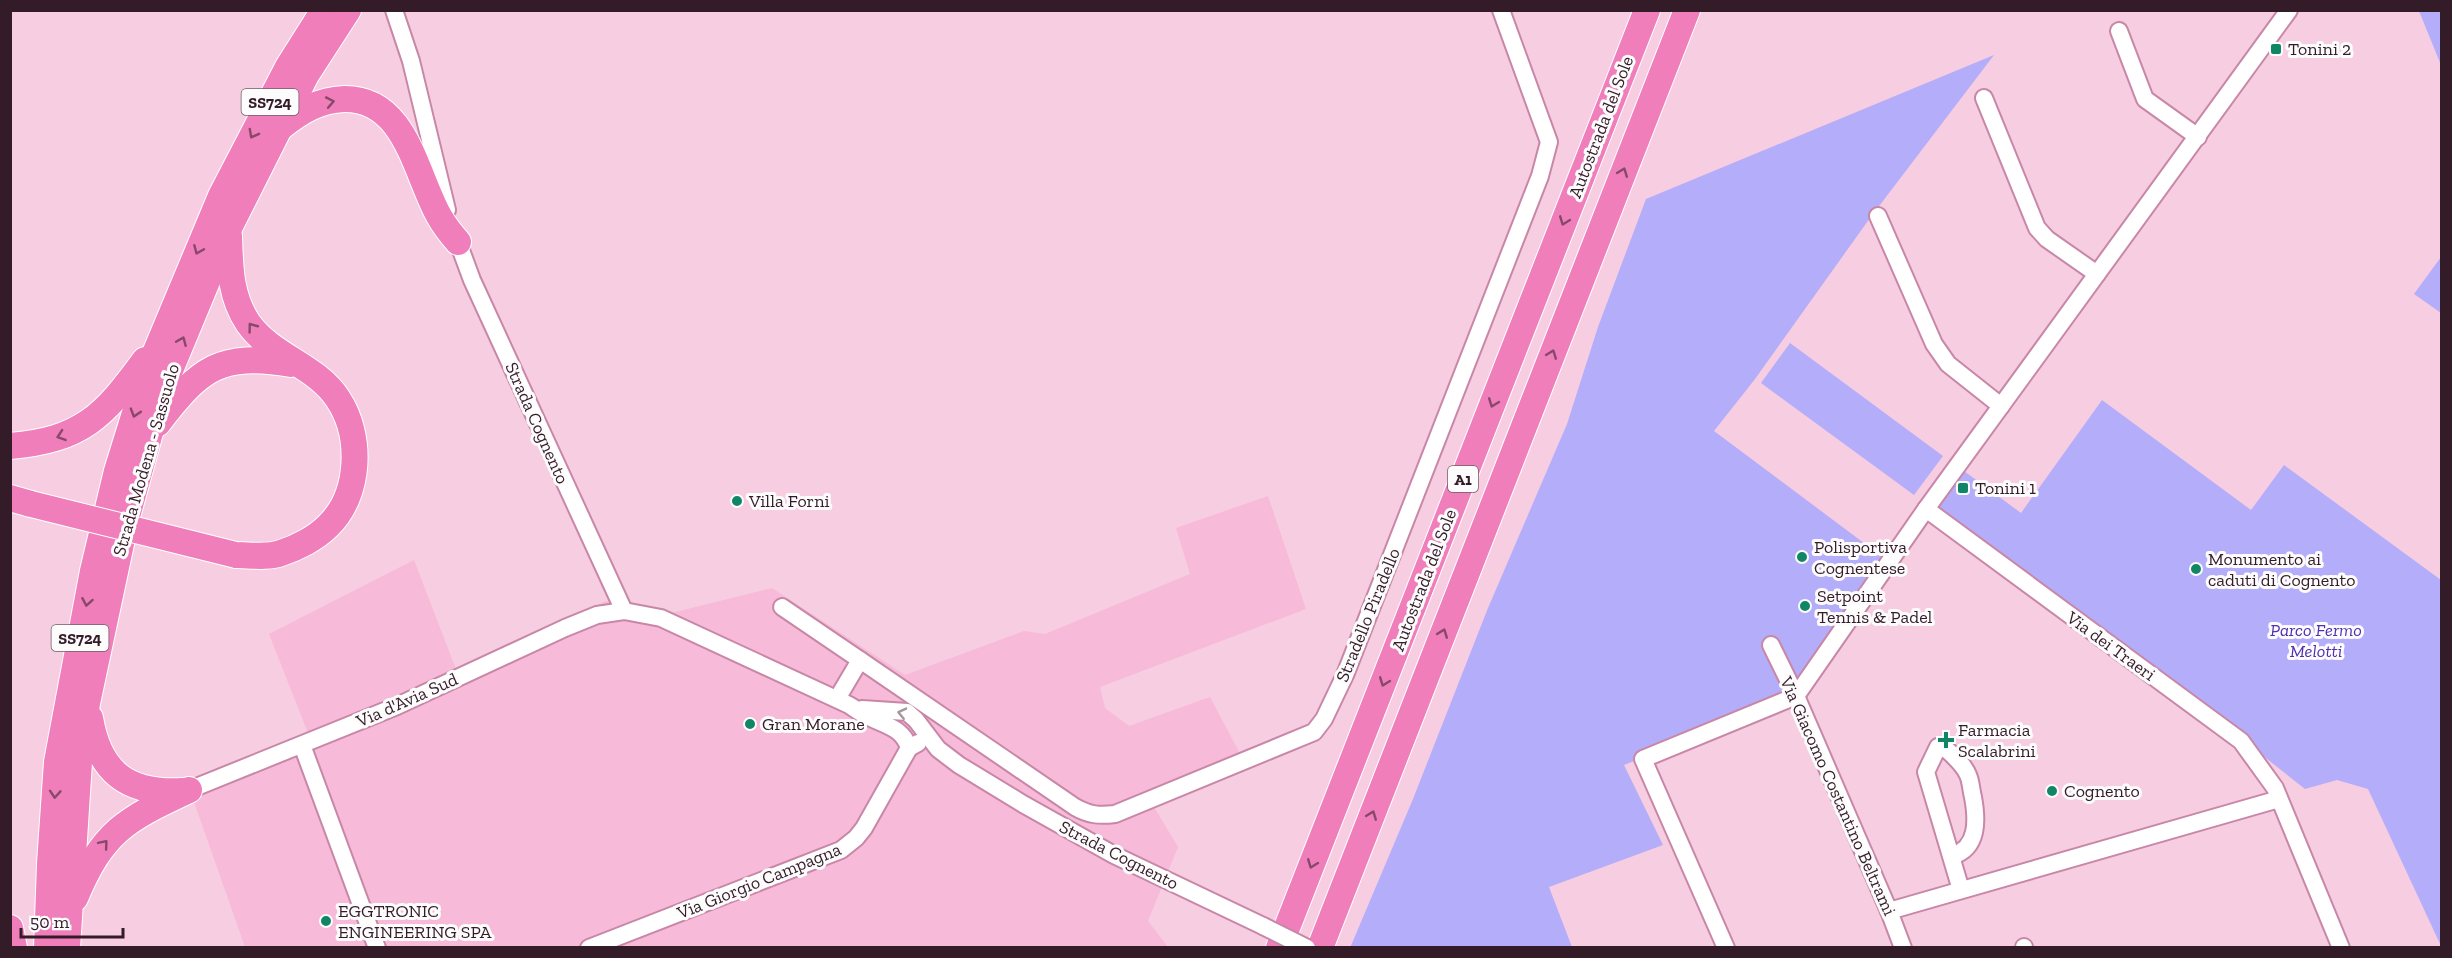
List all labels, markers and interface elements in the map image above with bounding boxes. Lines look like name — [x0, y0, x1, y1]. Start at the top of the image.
place label: Tonini 2 — [2288, 38, 2351, 60]
marker: Tonini 2 — [2269, 42, 2283, 56]
street label: Autostrada del Sole — [1564, 53, 1638, 201]
road number: SS724 — [242, 89, 298, 115]
one-way arrow — [325, 96, 335, 109]
one-way arrow — [249, 127, 260, 138]
one-way arrow — [1616, 168, 1628, 179]
one-way arrow — [1559, 215, 1571, 226]
one-way arrow — [193, 244, 205, 255]
one-way arrow — [248, 323, 259, 334]
one-way arrow — [175, 336, 187, 347]
one-way arrow — [1545, 349, 1557, 360]
street label: Strada Cognento — [500, 359, 574, 487]
street label: Strada Modena - Sassuolo — [108, 361, 184, 559]
one-way arrow — [1488, 397, 1500, 408]
one-way arrow — [130, 407, 142, 418]
one-way arrow — [57, 429, 67, 442]
road number: A1 — [1448, 466, 1478, 492]
place label: Tonini 1 — [1975, 477, 2036, 499]
marker: Tonini 1 — [1956, 481, 1970, 495]
place label: Villa Forni — [748, 490, 830, 512]
marker: Villa Forni — [730, 494, 744, 508]
street label: Autostrada del Sole — [1387, 506, 1461, 654]
place label: Polisportiva Cognentese — [1814, 536, 1907, 579]
street label: Stradello Piradello — [1331, 545, 1405, 685]
place label: Monumento ai caduti di Cognento — [2208, 548, 2356, 591]
marker: Polisportiva Cognentese — [1795, 550, 1809, 564]
marker: Monumento ai caduti di Cognento — [2189, 562, 2203, 576]
place label: Setpoint Tennis & Padel — [1817, 585, 1933, 628]
one-way arrow — [81, 597, 94, 607]
marker: Setpoint Tennis & Padel — [1798, 599, 1812, 613]
street label: Via dei Traeri — [2061, 606, 2160, 686]
park label: Parco Fermo Melotti — [2270, 619, 2362, 662]
road number: SS724 — [52, 625, 109, 651]
one-way arrow — [1436, 628, 1448, 639]
street label: Via d'Avia Sud — [352, 668, 461, 733]
street label: Via Giacomo Costantino Beltrami — [1775, 672, 1901, 919]
one-way arrow — [1378, 676, 1391, 687]
one-way arrow — [897, 708, 907, 721]
place label: Gran Morane — [762, 713, 865, 735]
marker: Gran Morane — [743, 717, 757, 731]
place label: Farmacia Scalabrini — [1958, 719, 2036, 762]
marker: Farmacia Scalabrini — [1939, 733, 1953, 747]
place label: Cognento — [2064, 780, 2140, 802]
marker: Cognento — [2045, 784, 2059, 798]
one-way arrow — [49, 790, 62, 799]
one-way arrow — [1365, 810, 1377, 821]
street label: Strada Cognento — [1056, 815, 1182, 895]
street label: Via Giorgio Campagna — [673, 838, 844, 924]
one-way arrow — [96, 840, 107, 851]
one-way arrow — [1307, 857, 1319, 868]
place label: EGGTRONIC ENGINEERING SPA — [338, 900, 492, 943]
scale bar — [21, 901, 123, 939]
text: 50 m — [30, 911, 70, 933]
marker: EGGTRONIC ENGINEERING SPA — [319, 914, 333, 928]

